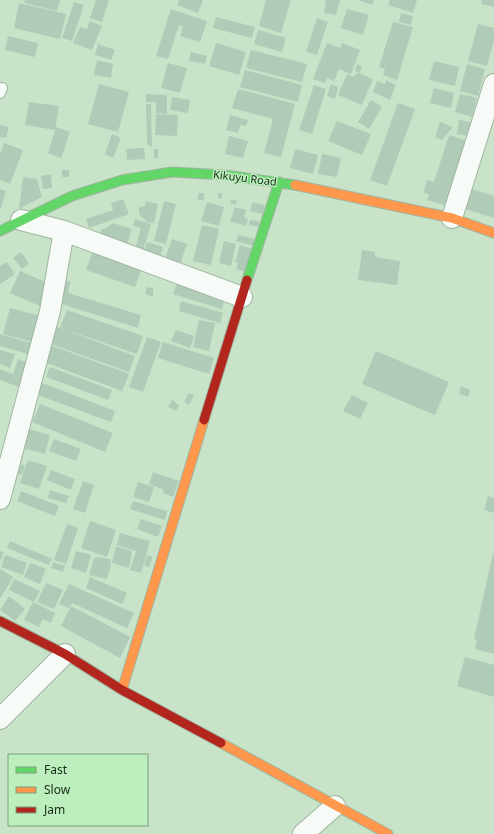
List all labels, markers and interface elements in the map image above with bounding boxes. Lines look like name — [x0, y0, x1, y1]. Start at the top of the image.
street label: Kikuyu Road — [212, 166, 278, 189]
legend — [8, 754, 148, 826]
text: Fast — [44, 761, 68, 778]
text: Slow — [44, 781, 71, 798]
text: Jam — [43, 801, 65, 818]

